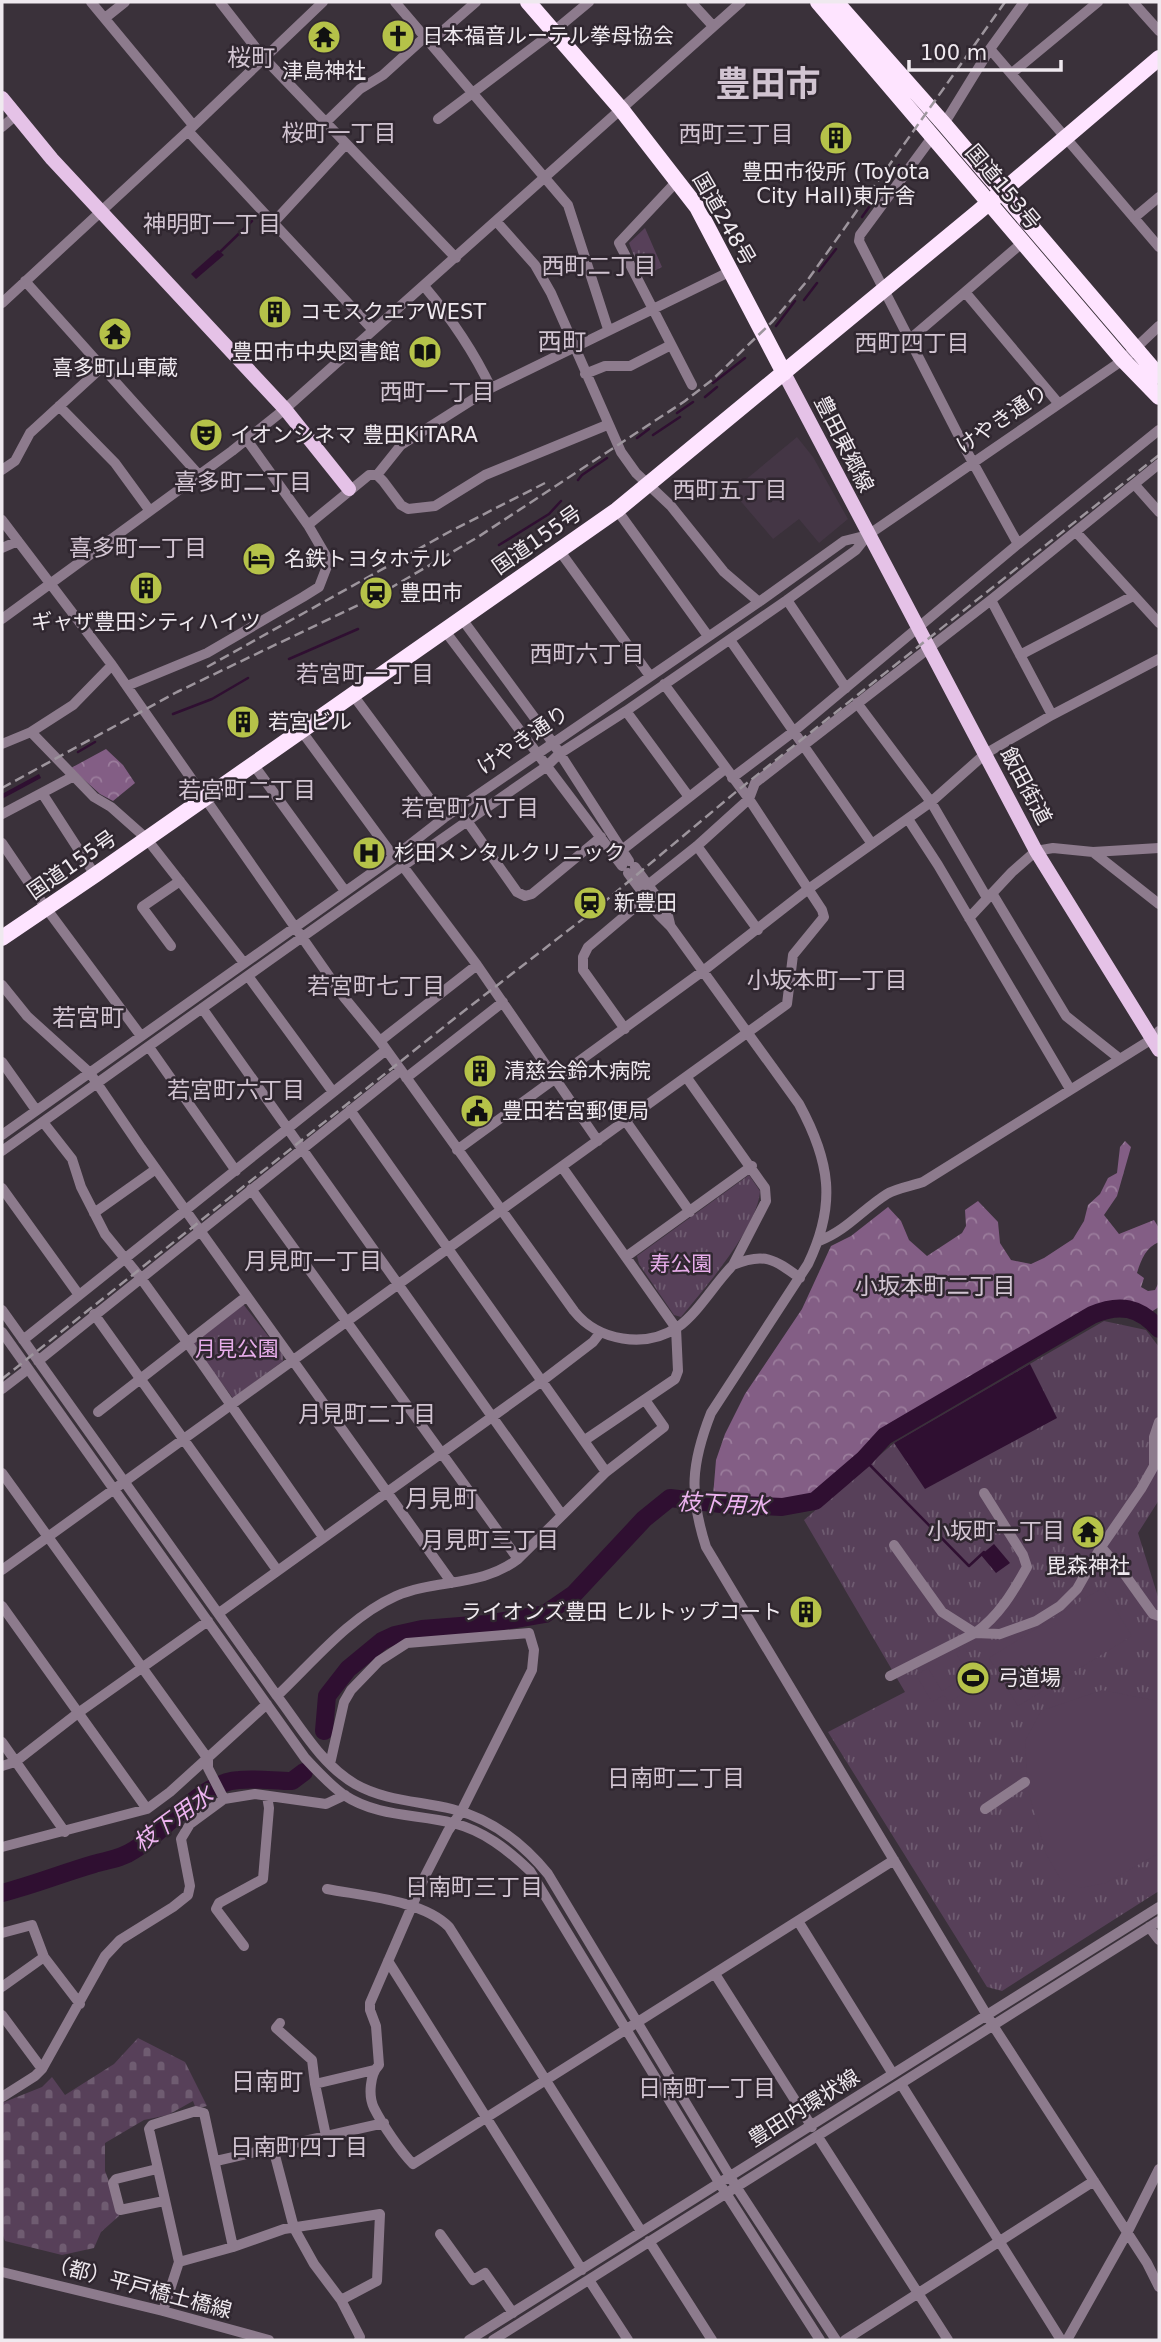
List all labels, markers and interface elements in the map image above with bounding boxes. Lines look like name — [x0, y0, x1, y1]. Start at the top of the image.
church icon: 日本福音ルーテル拳母協会 — [379, 17, 417, 55]
temple icon: 津島神社 — [305, 18, 343, 56]
place label: 日本福音ルーテル拳母協会 — [422, 24, 674, 48]
scale bar — [909, 28, 1061, 72]
text: 100 m — [920, 41, 987, 65]
district label: 桜町 — [227, 44, 275, 72]
place label: 津島神社 — [282, 59, 366, 83]
district label: 豊田市 — [715, 64, 821, 104]
building icon: 豊田市役所 (Toyota City Hall)東庁舎 — [817, 119, 855, 157]
district label: 桜町一丁目 — [282, 120, 397, 146]
district label: 西町三丁目 — [679, 121, 794, 147]
street label: 国道153号 — [961, 140, 1045, 234]
place label: 豊田市役所 (Toyota City Hall)東庁舎 — [742, 160, 930, 208]
street label: 国道248号 — [688, 168, 760, 270]
district label: 神明町一丁目 — [143, 211, 281, 237]
district label: 西町二丁目 — [542, 253, 657, 279]
building icon: コモスクエアWEST — [256, 293, 294, 331]
place label: コモスクエアWEST — [300, 300, 486, 324]
temple icon: 喜多町山車蔵 — [96, 315, 134, 353]
district label: 西町 — [538, 328, 586, 356]
district label: 西町四丁目 — [855, 330, 970, 356]
library icon: 豊田市中央図書館 — [406, 333, 444, 371]
place label: 豊田市中央図書館 — [232, 340, 400, 364]
place label: 喜多町山車蔵 — [52, 356, 178, 380]
district label: 西町一丁目 — [380, 379, 495, 405]
street label: けやき通り — [952, 380, 1052, 458]
street label: 豊田東郷線 — [809, 392, 879, 496]
theatre icon: イオンシネマ 豊田KiTARA — [187, 416, 225, 454]
place label: イオンシネマ 豊田KiTARA — [230, 423, 479, 447]
district label: 喜多町二丁目 — [174, 469, 312, 495]
district label: 西町五丁目 — [673, 477, 788, 503]
street label: 国道155号 — [488, 501, 586, 579]
district label: 喜多町一丁目 — [69, 535, 207, 561]
hotel icon: 名鉄トヨタホテル — [240, 540, 278, 578]
place label: 名鉄トヨタホテル — [284, 547, 452, 571]
building icon: ギャザ豊田シティハイツ — [127, 569, 165, 607]
station icon: 豊田市 — [357, 574, 395, 612]
place label: 豊田市 — [400, 581, 463, 605]
place label: ギャザ豊田シティハイツ — [31, 610, 261, 634]
district label: 西町六丁目 — [530, 641, 645, 667]
district label: 若宮町一丁目 — [296, 661, 434, 687]
street label: けやき通り — [473, 701, 573, 779]
building icon: 若宮ビル — [224, 703, 262, 741]
place label: 若宮ビル — [268, 710, 352, 734]
street label: 飯田街道 — [996, 743, 1056, 829]
district label: 若宮町二丁目 — [178, 777, 316, 803]
district label: 若宮町八丁目 — [401, 795, 539, 821]
street label: 国道155号 — [23, 826, 121, 904]
hospital icon: 杉田メンタルクリニック — [350, 834, 388, 872]
place label: 杉田メンタルクリニック — [394, 841, 625, 865]
station icon: 新豊田 — [571, 884, 609, 922]
place label: 新豊田 — [614, 891, 677, 915]
district label: 小坂本町一丁目 — [747, 967, 908, 993]
district label: 若宮町七丁目 — [307, 973, 445, 999]
district label: 若宮町 — [52, 1004, 124, 1032]
building icon: 清慈会鈴木病院 — [461, 1052, 499, 1090]
place label: 清慈会鈴木病院 — [504, 1059, 651, 1083]
district label: 若宮町六丁目 — [167, 1077, 305, 1103]
public building icon: 豊田若宮郵便局 — [458, 1092, 496, 1130]
place label: 豊田若宮郵便局 — [502, 1099, 649, 1123]
district label: 月見町一丁目 — [244, 1248, 382, 1274]
park label: 寿公園 — [650, 1252, 713, 1276]
district label: 小坂本町二丁目 — [855, 1273, 1016, 1299]
park label: 月見公園 — [195, 1337, 279, 1361]
district label: 月見町二丁目 — [298, 1401, 436, 1427]
district label: 月見町 — [405, 1485, 477, 1513]
water label: 枝下用水 — [676, 1489, 773, 1520]
temple icon: 毘森神社 — [1069, 1513, 1107, 1551]
district label: 小坂町一丁目 — [927, 1518, 1065, 1544]
district label: 月見町三丁目 — [421, 1527, 559, 1553]
place label: 毘森神社 — [1046, 1554, 1130, 1578]
building icon: ライオンズ豊田 ヒルトップコート — [787, 1593, 825, 1631]
place label: ライオンズ豊田 ヒルトップコート — [461, 1600, 782, 1624]
sports icon: 弓道場 — [954, 1659, 992, 1697]
place label: 弓道場 — [998, 1666, 1061, 1690]
district label: 日南町二丁目 — [607, 1765, 745, 1791]
water label: 枝下用水 — [128, 1780, 220, 1857]
district label: 日南町三丁目 — [405, 1874, 543, 1900]
street label: 豊田内環状線 — [744, 2064, 864, 2152]
district label: 日南町 — [231, 2068, 303, 2096]
district label: 日南町一丁目 — [638, 2075, 776, 2101]
district label: 日南町四丁目 — [230, 2134, 368, 2160]
street label: （都）平戸橋土橋線 — [46, 2251, 234, 2323]

